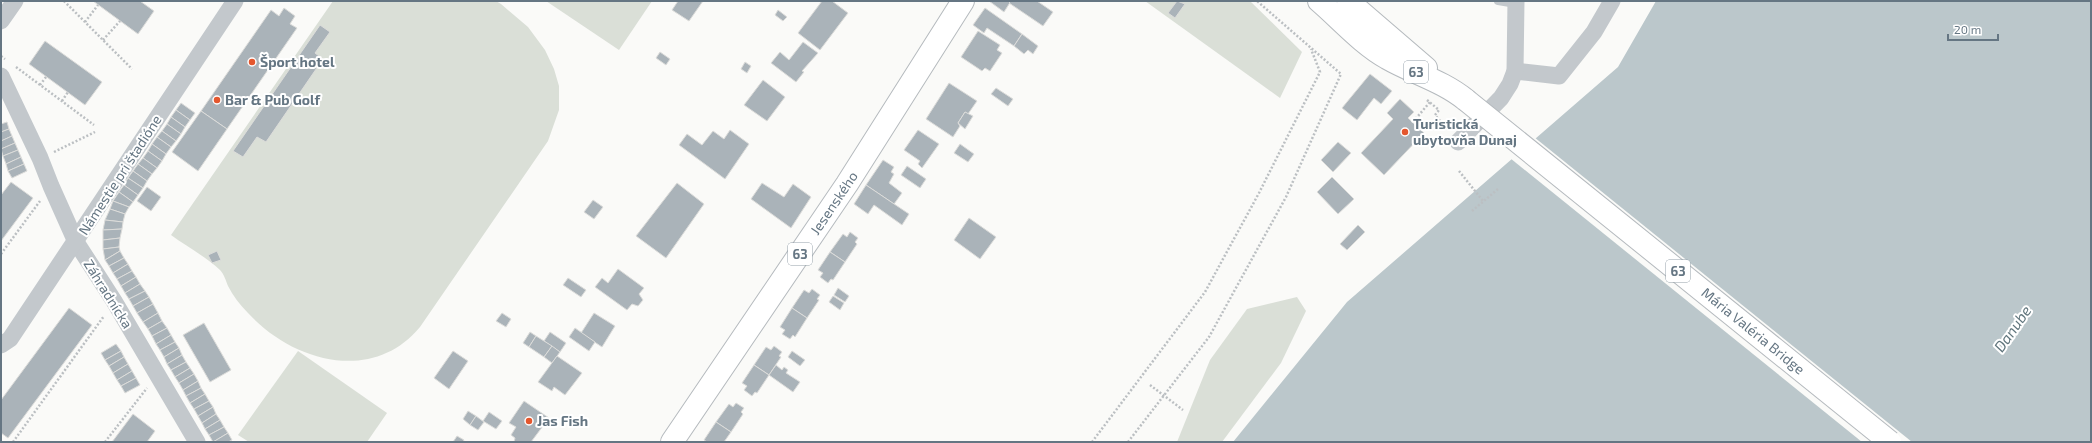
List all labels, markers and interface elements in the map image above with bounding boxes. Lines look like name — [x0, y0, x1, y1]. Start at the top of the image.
scale bar — [1948, 16, 1998, 42]
text: 20 m — [1954, 22, 1981, 36]
place label: Šport hotel — [260, 53, 335, 70]
marker: Šport hotel — [247, 57, 257, 67]
road number: 63 — [1404, 61, 1428, 83]
place label: Bar & Pub Golf — [225, 91, 321, 108]
marker: Bar & Pub Golf — [212, 95, 222, 105]
street label: Námestie pri štadióne — [74, 112, 165, 238]
place label: Turistická ubytovňa Dunaj — [1413, 115, 1517, 148]
marker: Turistická ubytovňa Dunaj — [1400, 127, 1410, 137]
street label: Jesenského — [806, 168, 861, 238]
road number: 63 — [788, 243, 812, 265]
street label: Záhradnícka — [80, 256, 136, 331]
road number: 63 — [1666, 260, 1690, 282]
street label: Mária Valéria Bridge — [1698, 284, 1808, 377]
water label: Danube — [1990, 302, 2035, 355]
place label: Jas Fish — [537, 412, 588, 429]
marker: Jas Fish — [524, 416, 534, 426]

